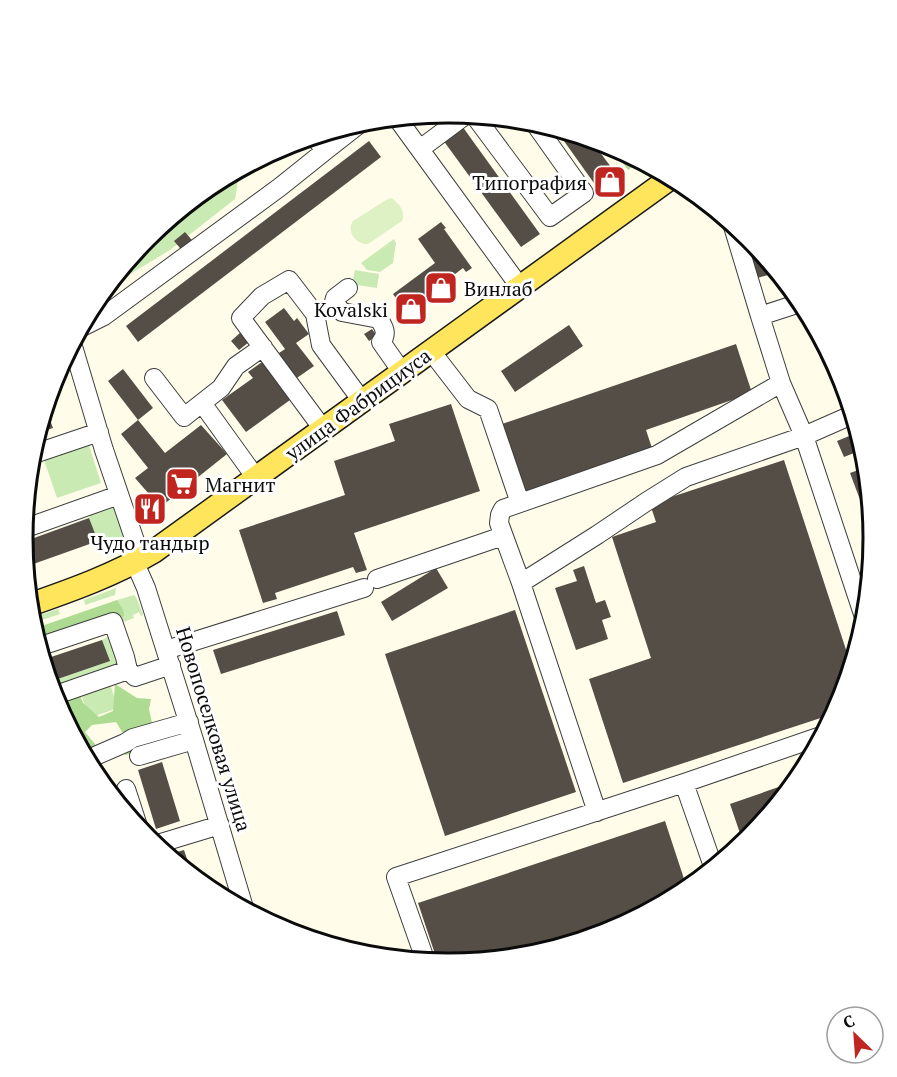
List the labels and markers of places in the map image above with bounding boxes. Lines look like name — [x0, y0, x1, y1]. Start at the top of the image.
shop icon: Типография — [592, 164, 628, 200]
place label: Типография — [472, 169, 587, 196]
shop icon: Винлаб — [423, 270, 459, 306]
place label: Винлаб — [464, 275, 533, 302]
shop icon: Kovalski — [393, 291, 429, 327]
place label: Kovalski — [314, 296, 388, 323]
supermarket icon: Магнит — [164, 466, 200, 502]
place label: Магнит — [205, 471, 276, 498]
restaurant icon: Чудо тандыр — [132, 491, 168, 527]
place label: Чудо тандыр — [90, 529, 210, 556]

